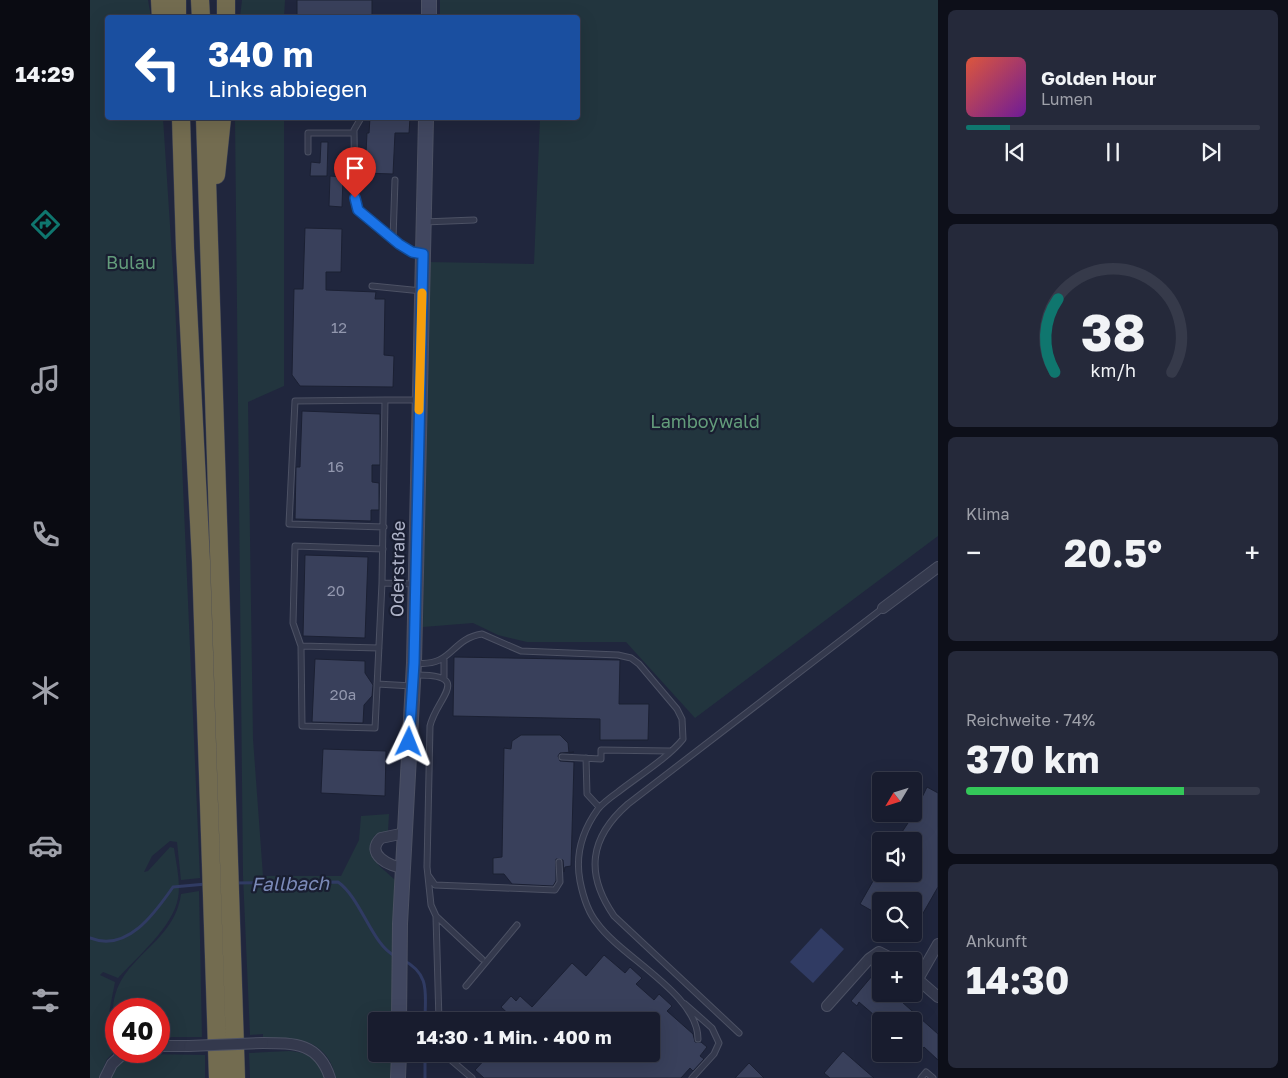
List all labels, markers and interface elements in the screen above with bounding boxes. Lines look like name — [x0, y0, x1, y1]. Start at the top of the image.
text: 340 m — [208, 33, 313, 75]
icon: left — [125, 35, 190, 100]
text: 14:29 — [15, 60, 75, 87]
text: Golden Hour — [1041, 66, 1156, 89]
text: Links abbiegen — [208, 75, 368, 102]
text: Lumen — [1041, 89, 1093, 109]
icon: previous — [1001, 138, 1029, 166]
icon: pause — [1099, 138, 1127, 166]
icon: next — [1197, 138, 1225, 166]
pin — [334, 147, 376, 198]
icon: arrive — [341, 154, 369, 182]
icon: directions — [28, 207, 63, 242]
park label: Bulau — [106, 251, 156, 273]
text: 38 — [1080, 300, 1146, 362]
house number: 12 — [331, 318, 347, 336]
text: km/h — [1090, 359, 1136, 381]
icon: music — [28, 362, 63, 397]
park label: Lamboywald — [650, 410, 760, 432]
house number: 16 — [328, 457, 344, 475]
text: Klima — [966, 504, 1010, 524]
icon: phone — [28, 517, 63, 552]
street label: Oderstraße — [385, 521, 409, 617]
text: 20.5° — [1064, 530, 1162, 575]
text: − — [966, 536, 981, 569]
text: + — [1245, 536, 1260, 569]
house number: 20 — [327, 581, 345, 599]
icon: climate — [28, 673, 63, 708]
house number: 20a — [330, 685, 356, 703]
text: Reichweite · 74% — [966, 710, 1095, 730]
position arrow — [382, 715, 434, 767]
text: 370 km — [966, 736, 1099, 781]
north arrow — [872, 772, 922, 822]
map controls — [872, 772, 922, 1062]
icon: car — [28, 828, 63, 863]
button: sound — [872, 832, 922, 882]
water label: Fallbach — [251, 871, 331, 895]
button: search — [872, 892, 922, 942]
text: Ankunft — [966, 931, 1028, 951]
button: + — [872, 952, 922, 1002]
text: 14:30 — [966, 957, 1069, 1002]
icon: filters — [28, 983, 63, 1018]
speed limit sign: 40 — [105, 998, 170, 1063]
button: − — [872, 1012, 922, 1062]
text: 14:30 · 1 Min. · 400 m — [416, 1025, 612, 1048]

